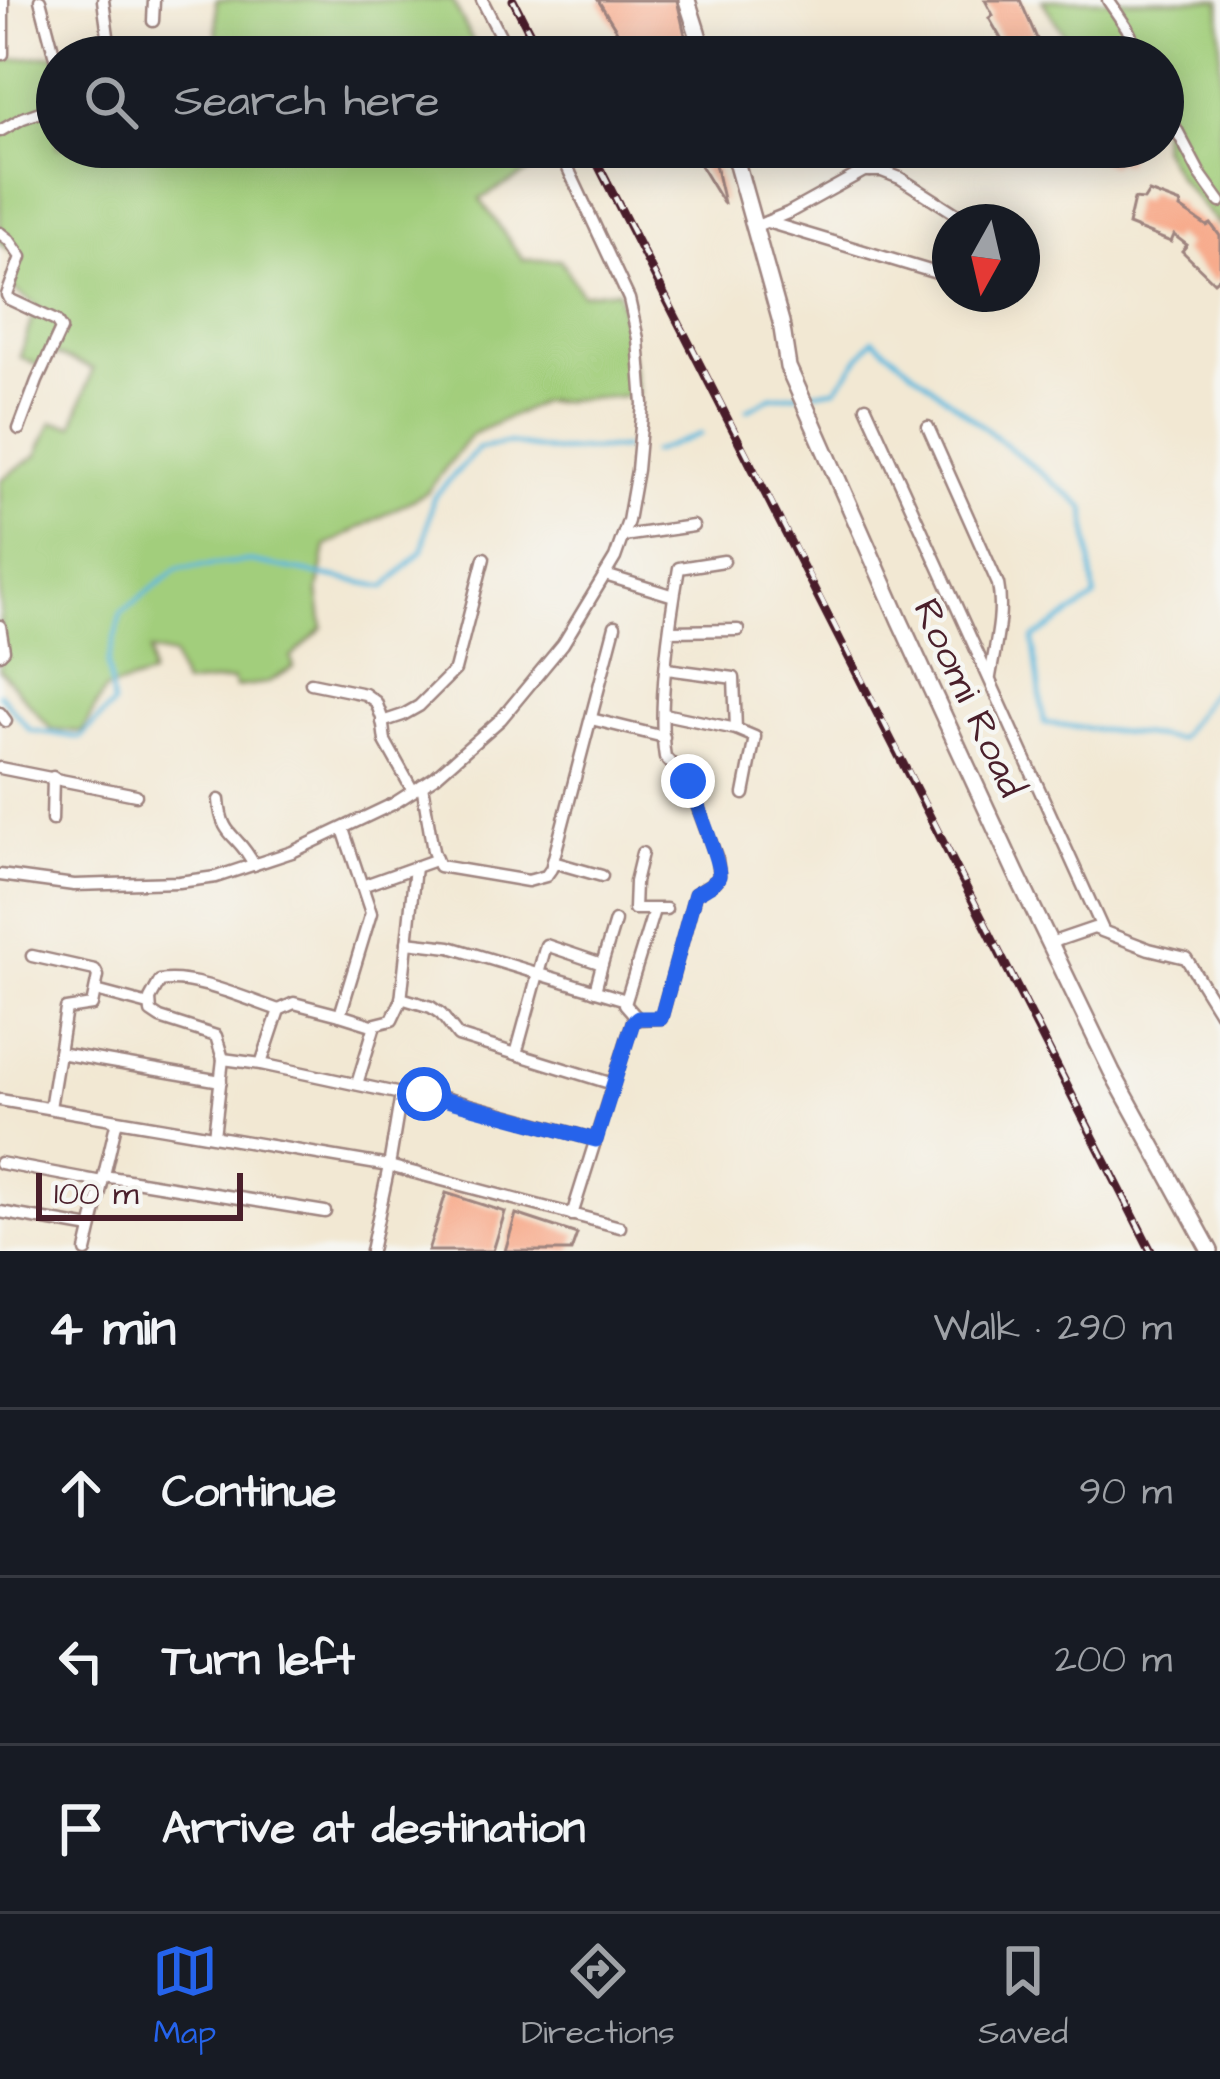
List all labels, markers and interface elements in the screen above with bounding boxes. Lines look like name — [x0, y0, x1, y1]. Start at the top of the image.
search box — [36, 36, 1184, 168]
icon: search — [78, 69, 144, 135]
text: Search here — [174, 71, 440, 133]
north arrow — [932, 204, 1040, 312]
street label: Roomi Road — [899, 590, 1038, 806]
route end — [661, 754, 715, 808]
route start — [397, 1067, 451, 1121]
scale bar — [36, 1167, 243, 1220]
text: 100 m — [54, 1171, 139, 1217]
text: 4 min — [48, 1294, 176, 1365]
text: Walk · 290 m — [934, 1302, 1172, 1356]
icon: ahead — [48, 1460, 114, 1526]
text: Continue — [162, 1462, 336, 1524]
text: 90 m — [1079, 1466, 1172, 1520]
icon: left — [48, 1628, 114, 1694]
text: Turn left — [162, 1630, 355, 1692]
text: 200 m — [1055, 1634, 1172, 1688]
icon: arrive — [48, 1796, 114, 1862]
text: Arrive at destination — [162, 1798, 585, 1860]
tab: Map — [152, 1938, 218, 2056]
tab: Directions — [521, 1938, 675, 2056]
tab: Saved — [978, 1938, 1068, 2056]

